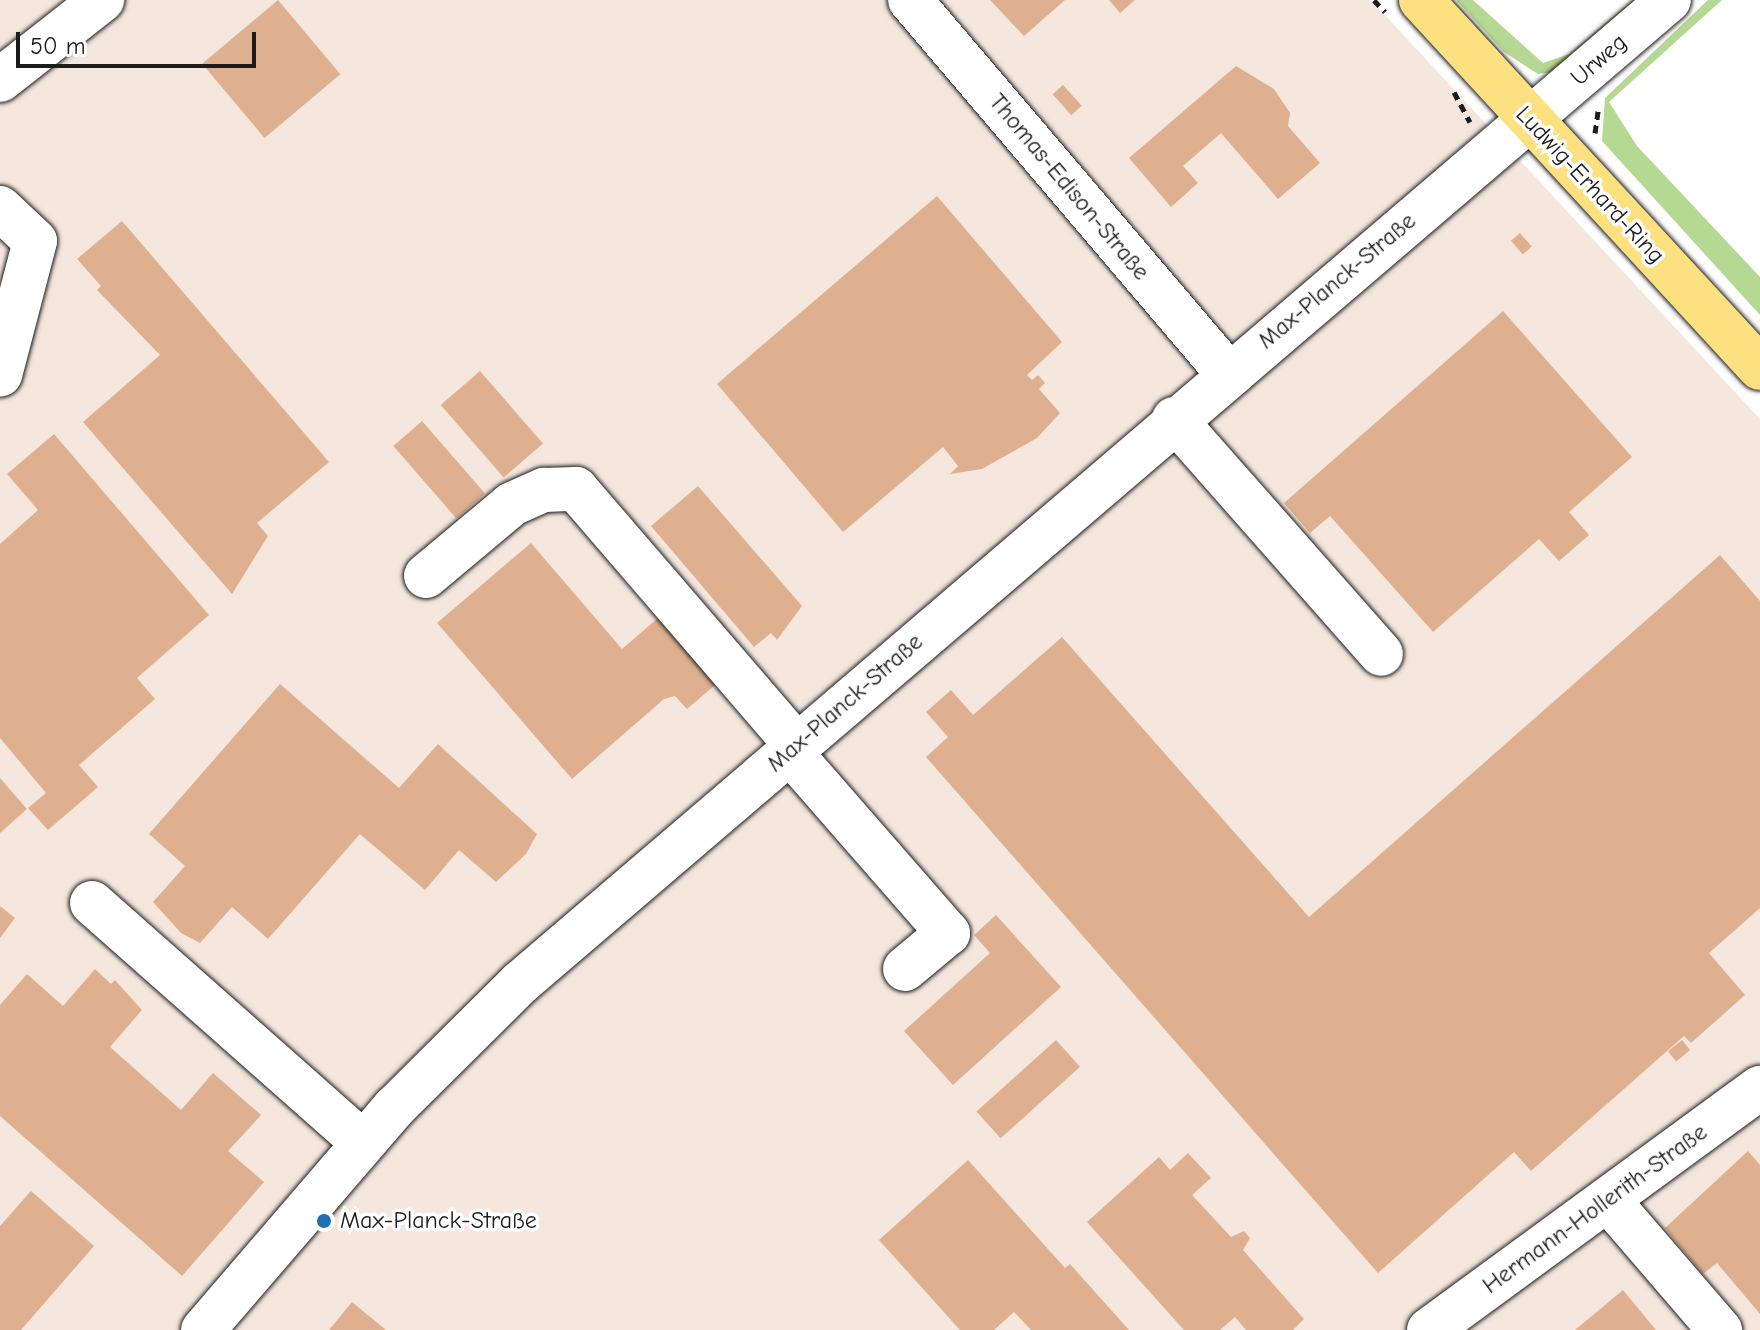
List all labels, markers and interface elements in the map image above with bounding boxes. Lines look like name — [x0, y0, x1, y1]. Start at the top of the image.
scale bar — [20, 16, 260, 66]
street label: Urweg — [1565, 28, 1633, 92]
text: 50 m — [30, 32, 86, 60]
street label: Thomas-Edison-Straße — [983, 88, 1155, 286]
street label: Ludwig-Erhard-Ring — [1510, 100, 1670, 270]
street label: Max-Planck-Straße — [1252, 207, 1422, 355]
street label: Max-Planck-Straße — [761, 628, 929, 778]
street label: Hermann-Hollerith-Straße — [1477, 1118, 1713, 1300]
place label: Max-Planck-Straße — [340, 1207, 537, 1235]
marker: Max-Planck-Straße — [315, 1212, 333, 1230]

